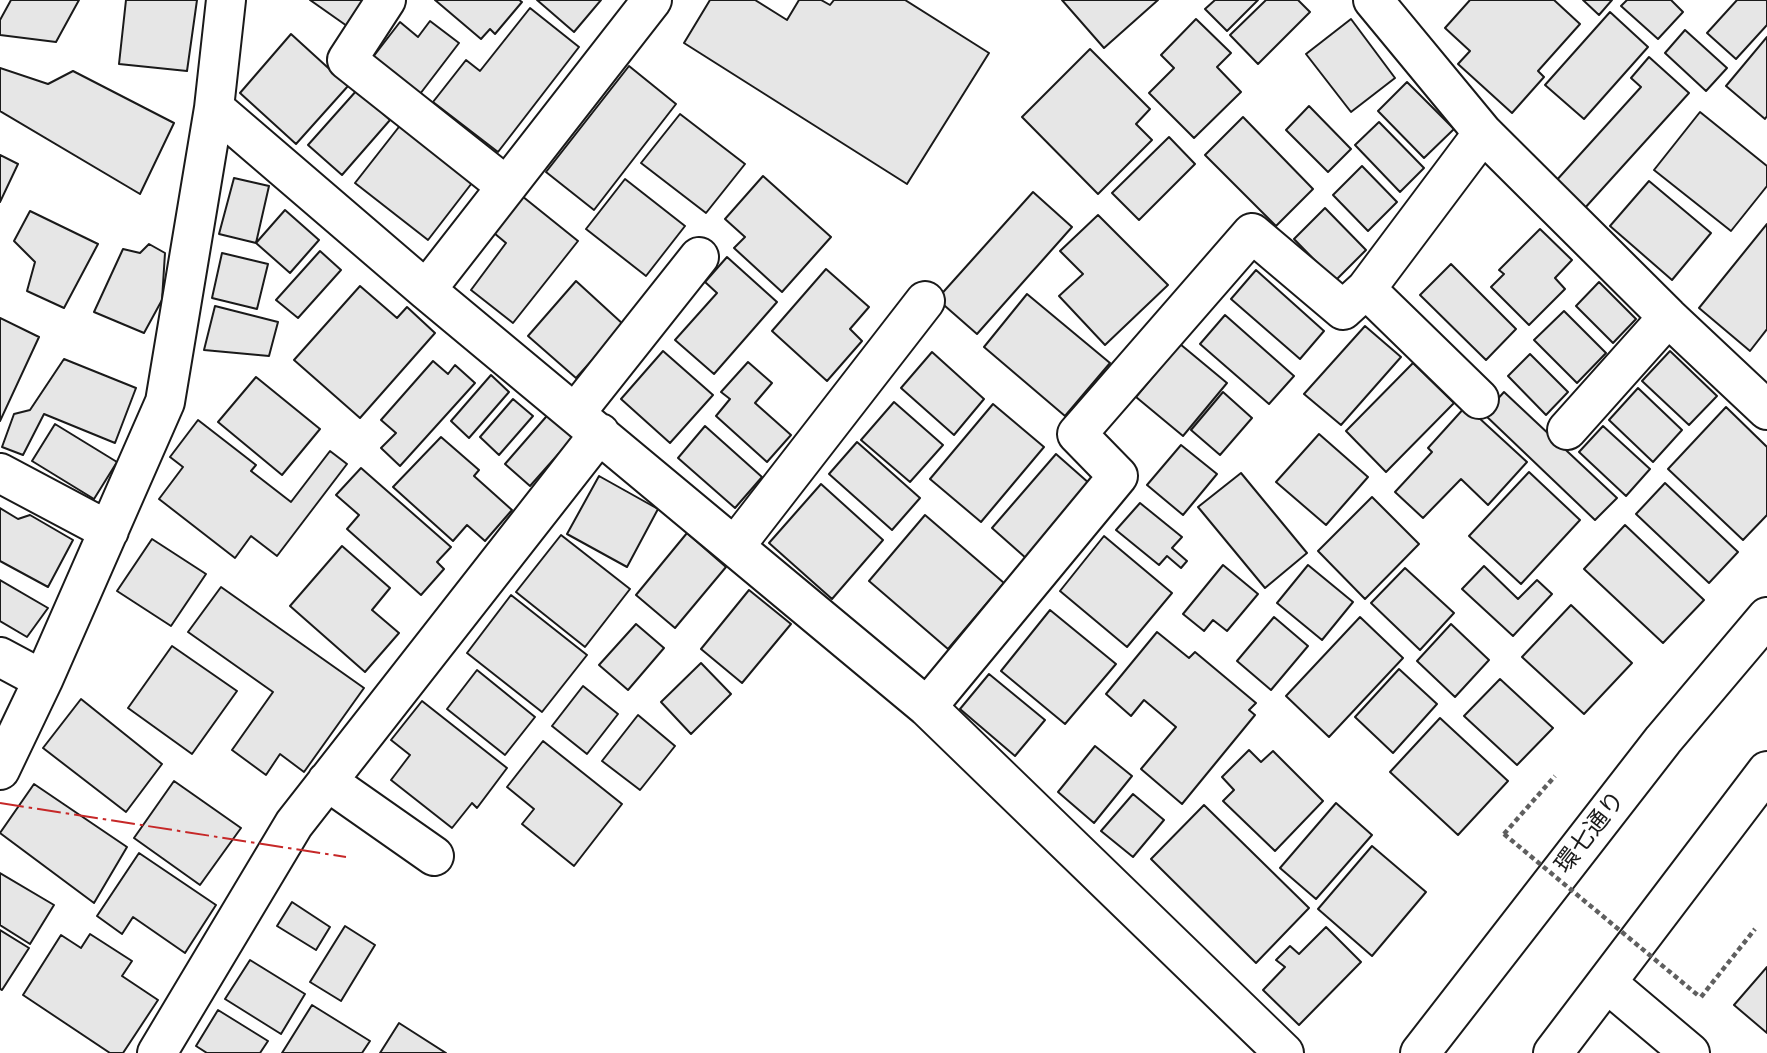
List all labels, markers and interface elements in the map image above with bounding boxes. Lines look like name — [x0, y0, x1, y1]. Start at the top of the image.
street label: 環七通り — [1550, 786, 1632, 880]

